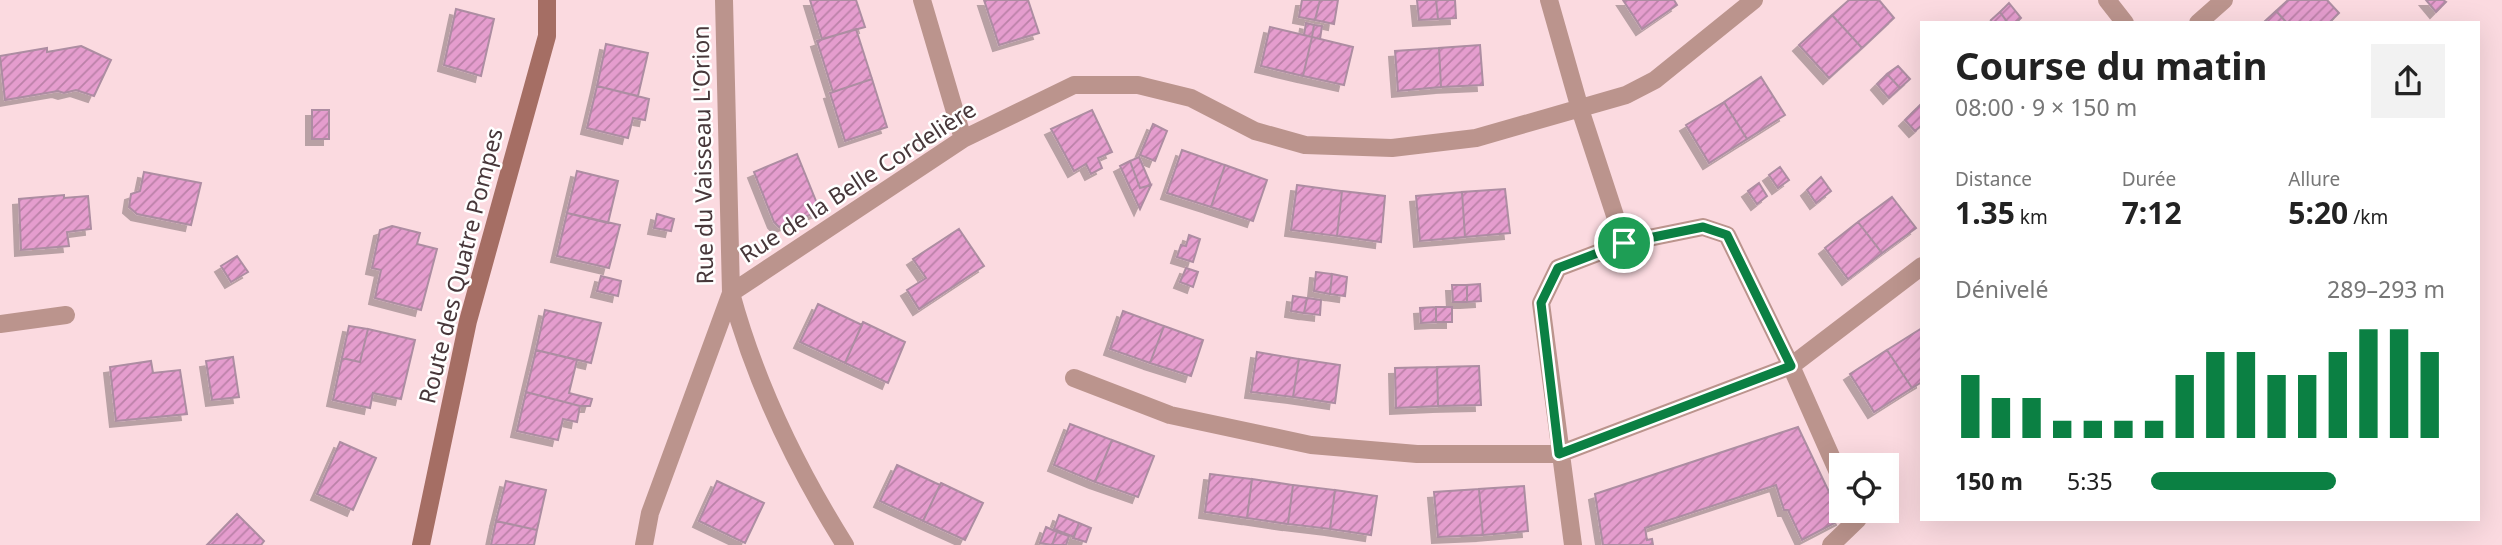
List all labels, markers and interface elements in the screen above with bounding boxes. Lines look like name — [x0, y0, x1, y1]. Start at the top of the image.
street label: Rue du Vaisseau L'Orion — [684, 25, 720, 285]
text: Course du matin — [1955, 39, 2267, 91]
button: share — [2371, 44, 2445, 118]
text: 08:00 · 9 × 150 m — [1955, 91, 2137, 123]
street label: Rue de la Belle Cordelière — [733, 93, 982, 270]
street label: Route des Quatre Pompes — [410, 125, 510, 407]
text: Distance — [1955, 166, 2032, 192]
text: Durée — [2122, 166, 2176, 192]
text: Allure — [2288, 166, 2340, 192]
text: 1.35 — [1955, 192, 2015, 233]
text: 7:12 — [2122, 192, 2182, 233]
text: 5:20 — [2288, 192, 2348, 233]
text: km — [2015, 204, 2048, 230]
text: /km — [2348, 204, 2388, 230]
pin — [1594, 213, 1654, 273]
icon: arrive — [1605, 224, 1643, 262]
text: Dénivelé — [1955, 273, 2048, 305]
text: 289–293 m — [2327, 273, 2445, 305]
map controls — [1829, 453, 1899, 523]
button: locate — [1829, 453, 1899, 523]
text: 150 m — [1955, 465, 2023, 497]
text: 5:35 — [2067, 465, 2113, 497]

